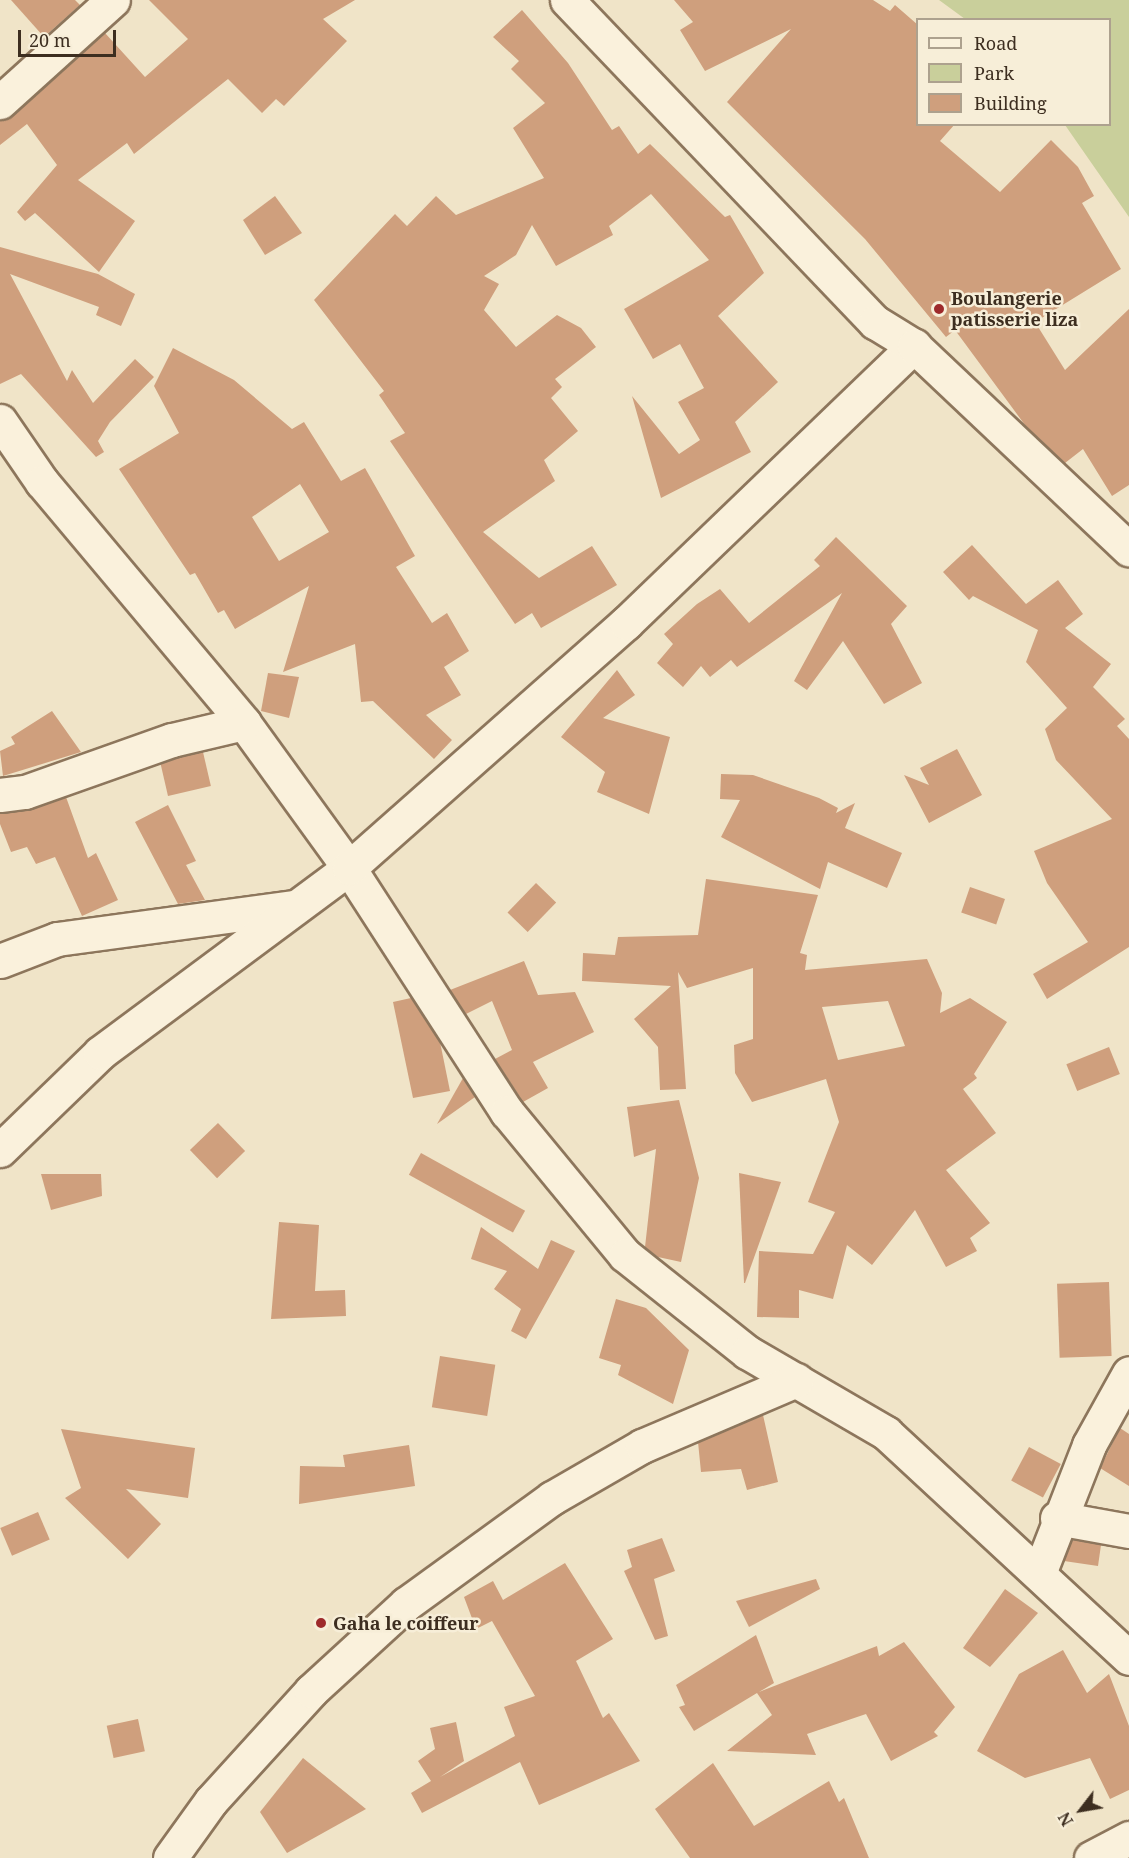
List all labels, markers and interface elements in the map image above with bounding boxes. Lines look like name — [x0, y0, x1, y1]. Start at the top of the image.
scale bar — [21, 18, 118, 56]
legend — [916, 18, 1111, 126]
text: 20 m — [29, 28, 71, 52]
text: Road — [974, 31, 1017, 55]
text: Park — [974, 61, 1014, 85]
text: Building — [974, 91, 1047, 115]
place label: Boulangerie patisserie liza — [951, 288, 1078, 330]
marker: Boulangerie patisserie liza — [932, 302, 946, 316]
place label: Gaha le coiffeur — [333, 1612, 479, 1634]
marker: Gaha le coiffeur — [314, 1616, 328, 1630]
north arrow — [1051, 1780, 1111, 1840]
text: N — [1053, 1808, 1078, 1830]

